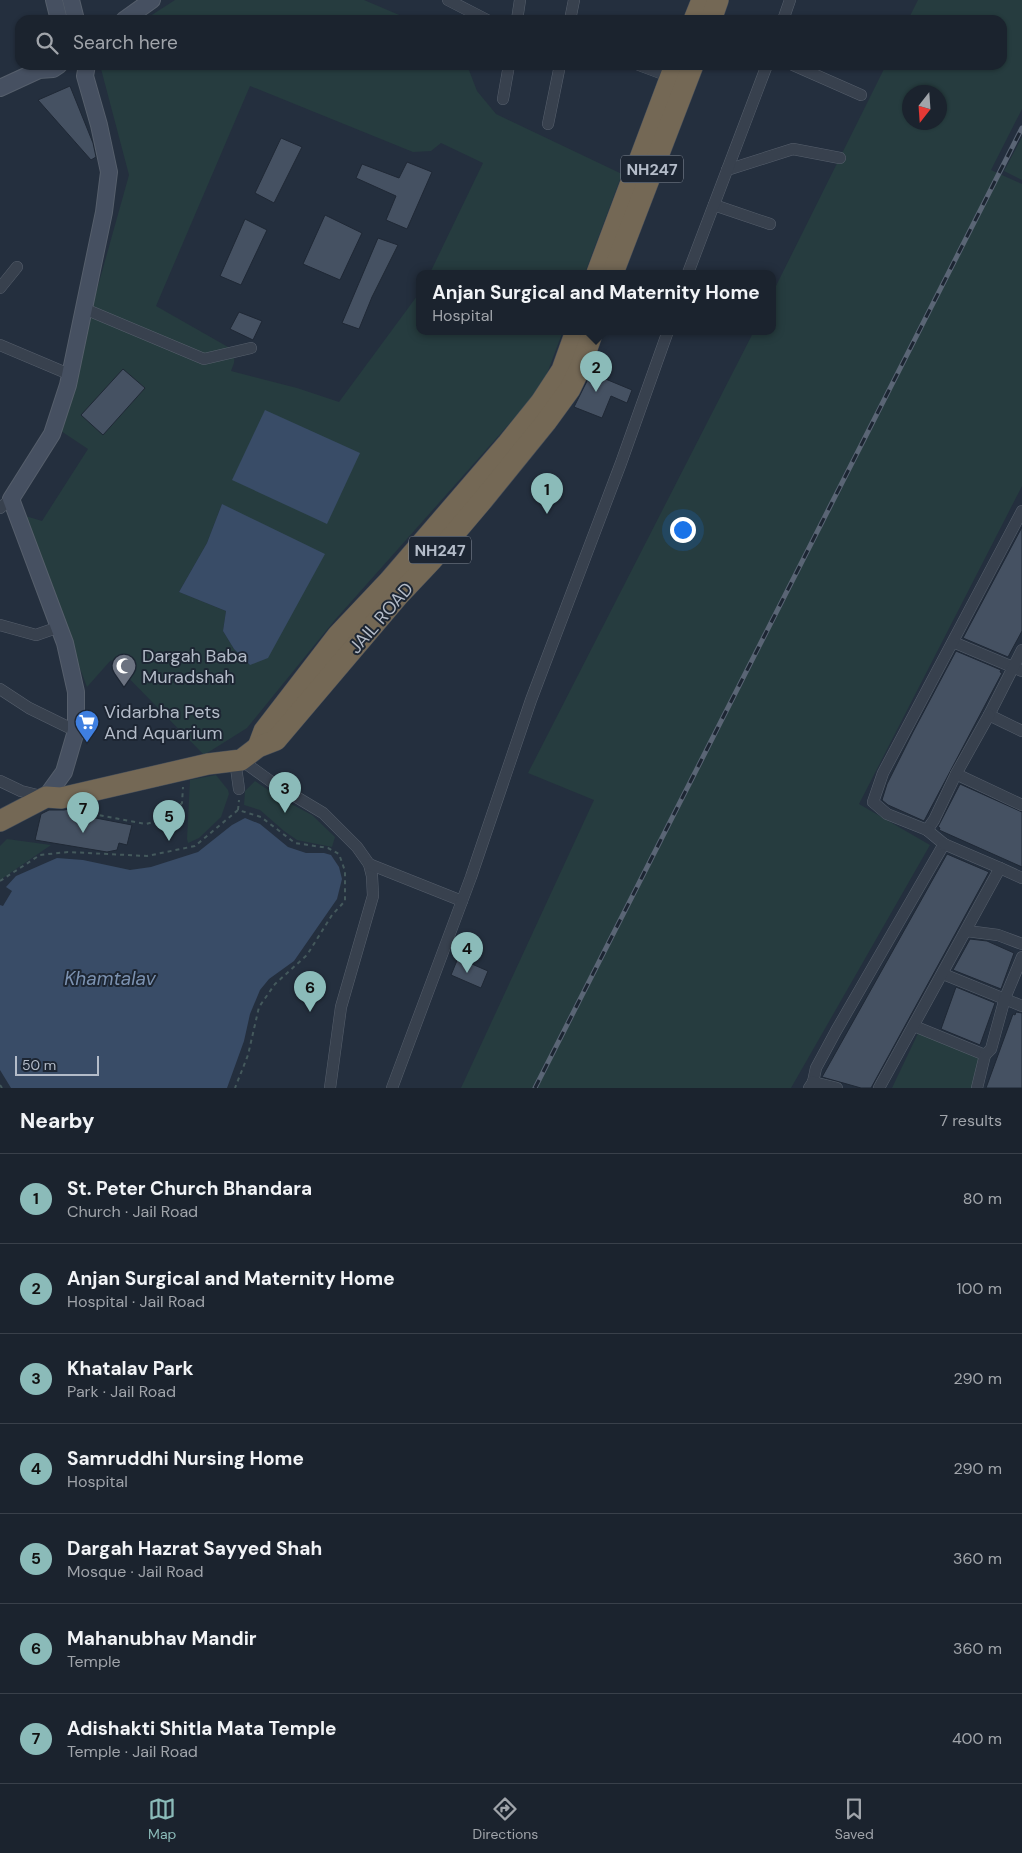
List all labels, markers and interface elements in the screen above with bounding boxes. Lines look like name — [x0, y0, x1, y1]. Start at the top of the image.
search box — [15, 15, 1007, 70]
icon: search — [33, 29, 61, 57]
text: Search here — [73, 30, 178, 55]
north arrow — [902, 85, 947, 130]
road number: NH247 — [621, 156, 683, 182]
popup — [416, 270, 776, 335]
text: Anjan Surgical and Maternity Home — [432, 280, 760, 305]
text: Hospital — [432, 305, 493, 326]
pin: 2 — [580, 351, 612, 392]
pin: 1 — [531, 473, 563, 514]
your location — [670, 517, 696, 543]
road number: NH247 — [409, 536, 471, 564]
street label: JAIL ROAD — [343, 577, 419, 659]
place label: Dargah Baba Muradshah — [142, 644, 247, 689]
mosque icon: Dargah Baba Muradshah — [111, 653, 137, 687]
place label: Vidarbha Pets And Aquarium — [104, 700, 223, 745]
supermarket icon: Vidarbha Pets And Aquarium — [74, 709, 100, 743]
pin: 3 — [269, 772, 301, 813]
pin: 7 — [67, 792, 99, 833]
pin: 5 — [153, 800, 185, 841]
pin: 4 — [451, 932, 483, 973]
water label: Khamtalav — [64, 966, 157, 991]
pin: 6 — [294, 971, 326, 1012]
scale bar — [15, 1053, 99, 1076]
text: 50 m — [22, 1056, 56, 1074]
text: Nearby — [20, 1107, 94, 1135]
text: 7 results — [939, 1110, 1002, 1131]
text: St. Peter Church Bhandara — [67, 1176, 312, 1201]
text: 1 — [33, 1188, 39, 1209]
text: 80 m — [963, 1188, 1002, 1209]
text: Church · Jail Road — [67, 1201, 198, 1222]
text: Anjan Surgical and Maternity Home — [67, 1266, 395, 1291]
text: 2 — [31, 1278, 41, 1299]
text: 100 m — [957, 1278, 1002, 1299]
text: Hospital · Jail Road — [67, 1291, 205, 1312]
text: Khatalav Park — [67, 1356, 194, 1381]
text: 3 — [31, 1368, 41, 1389]
text: 290 m — [953, 1368, 1002, 1389]
text: Park · Jail Road — [67, 1381, 176, 1402]
text: Samruddhi Nursing Home — [67, 1446, 304, 1471]
text: 4 — [31, 1458, 41, 1479]
text: 290 m — [953, 1458, 1002, 1479]
text: Hospital — [67, 1471, 128, 1492]
text: Dargah Hazrat Sayyed Shah — [67, 1536, 322, 1561]
text: 5 — [31, 1548, 41, 1569]
text: 360 m — [953, 1548, 1002, 1569]
text: Mosque · Jail Road — [67, 1561, 204, 1582]
text: Mahanubhav Mandir — [67, 1626, 257, 1651]
text: 6 — [31, 1638, 41, 1659]
text: 360 m — [953, 1638, 1002, 1659]
text: Temple — [67, 1651, 121, 1672]
text: Adishakti Shitla Mata Temple — [67, 1716, 336, 1741]
text: 7 — [32, 1728, 40, 1749]
text: 400 m — [952, 1728, 1002, 1749]
text: Temple · Jail Road — [67, 1741, 198, 1762]
tab: Map — [148, 1795, 176, 1843]
tab: Directions — [473, 1795, 538, 1843]
tab: Saved — [835, 1795, 874, 1843]

